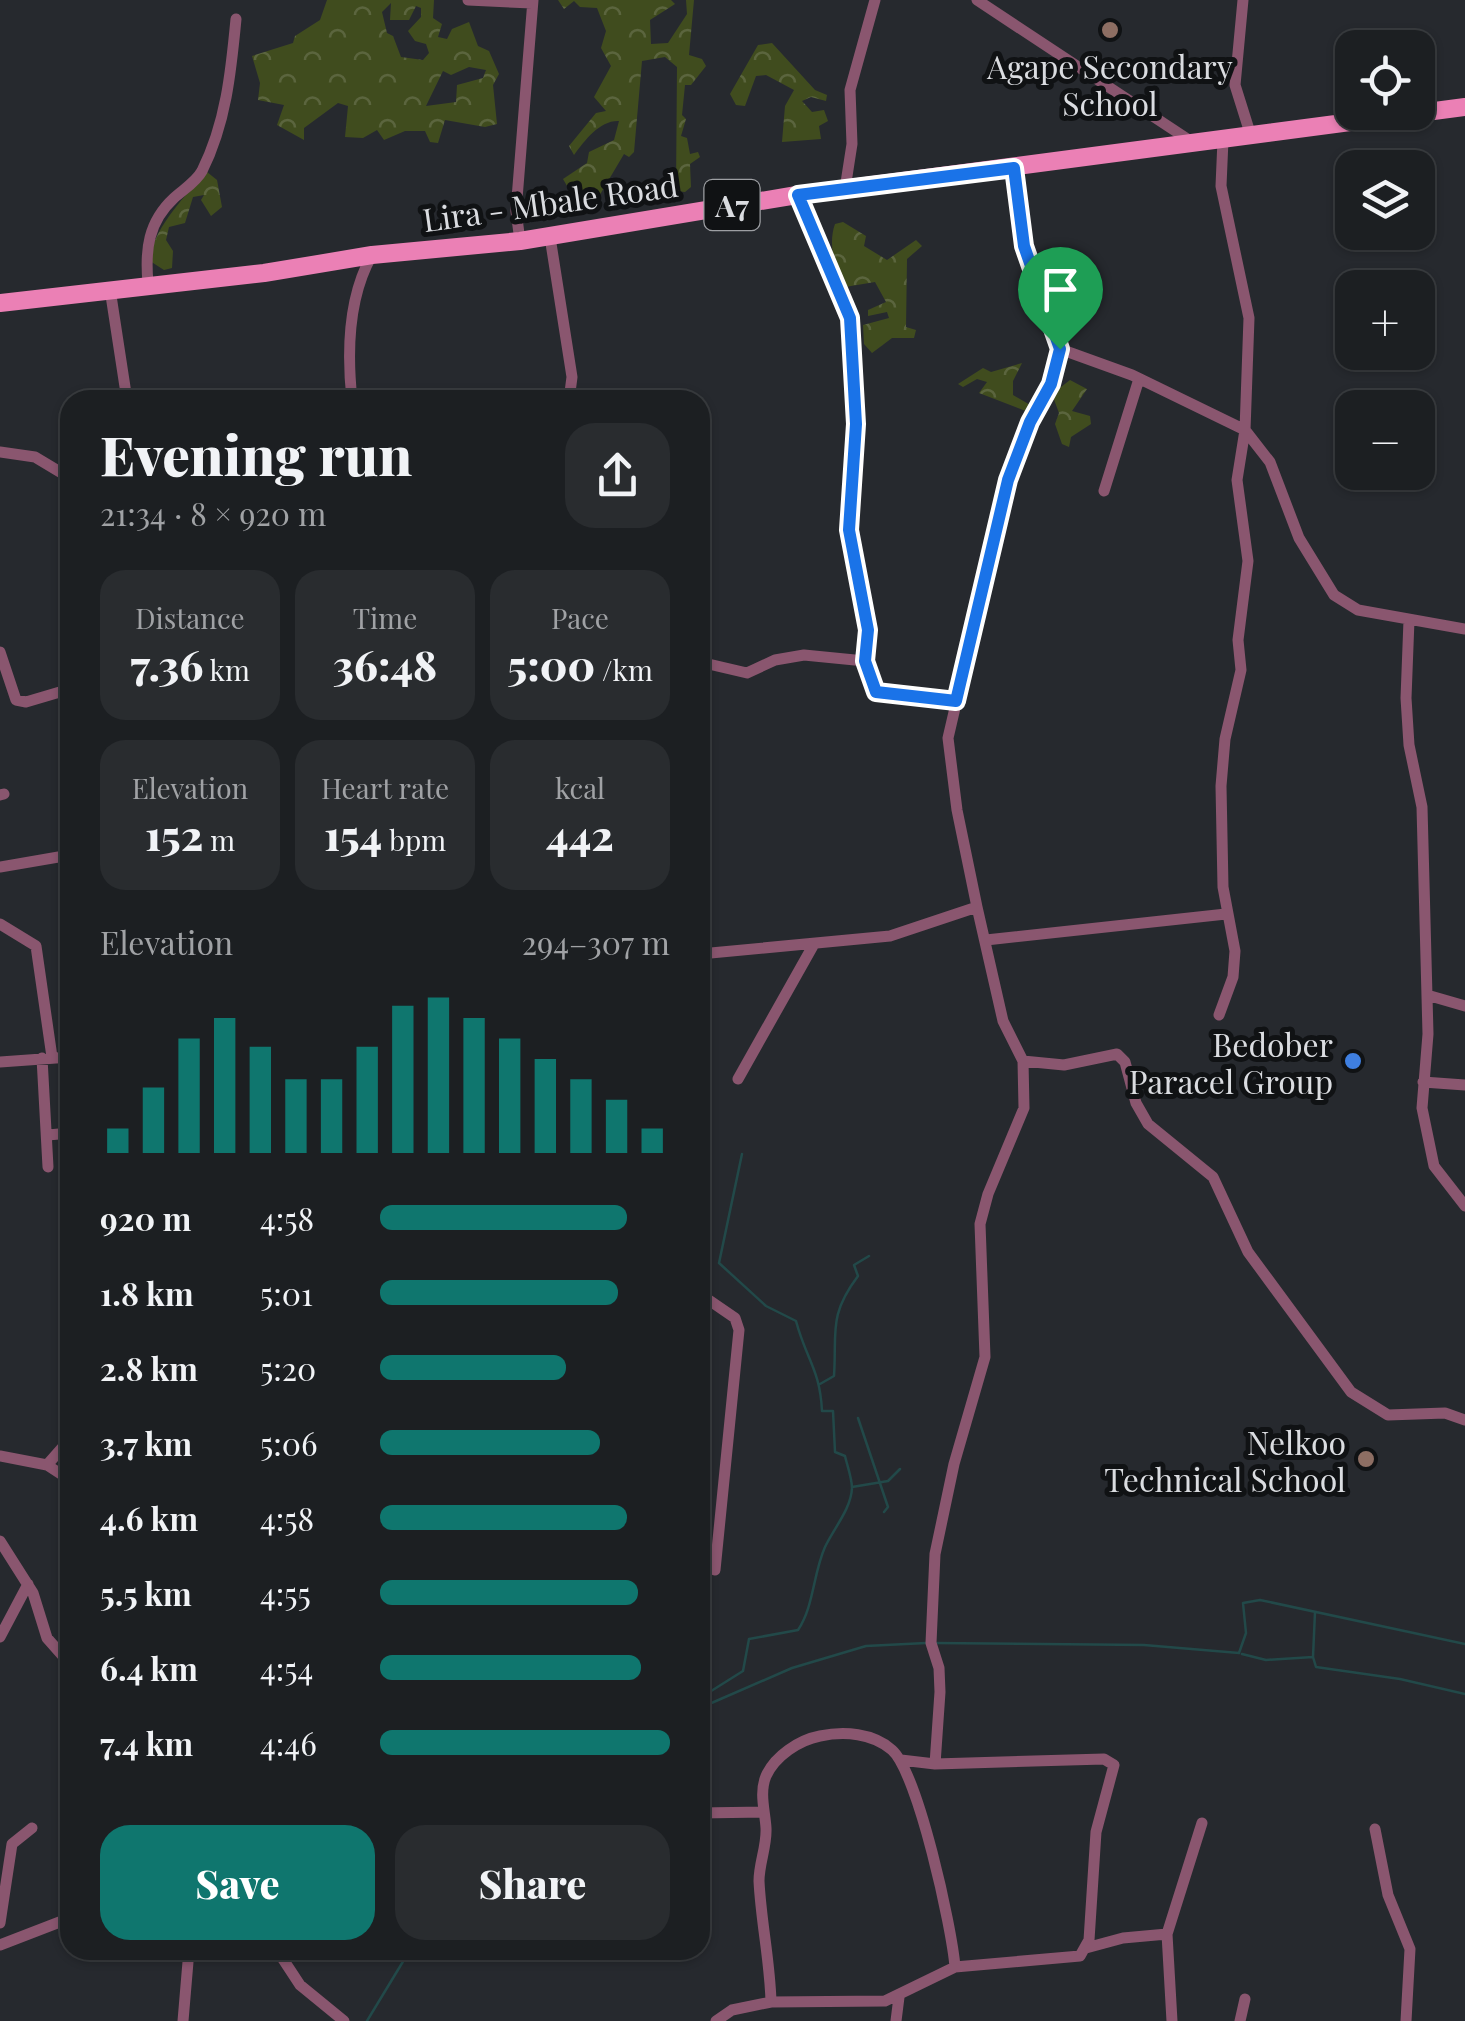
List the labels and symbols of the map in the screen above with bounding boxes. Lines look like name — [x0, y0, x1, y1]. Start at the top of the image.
marker: Agape Secondary School — [1099, 19, 1121, 41]
place label: Agape Secondary School — [986, 44, 1233, 124]
street label: Lira - Mbale Road — [420, 162, 680, 240]
road number: A7 — [704, 180, 760, 230]
pin — [1018, 247, 1103, 350]
place label: Bedober Paracel Group — [1129, 1022, 1333, 1102]
marker: Bedober Paracel Group — [1342, 1050, 1364, 1072]
place label: Nelkoo Technical School — [1104, 1420, 1346, 1500]
marker: Nelkoo Technical School — [1355, 1448, 1377, 1470]

